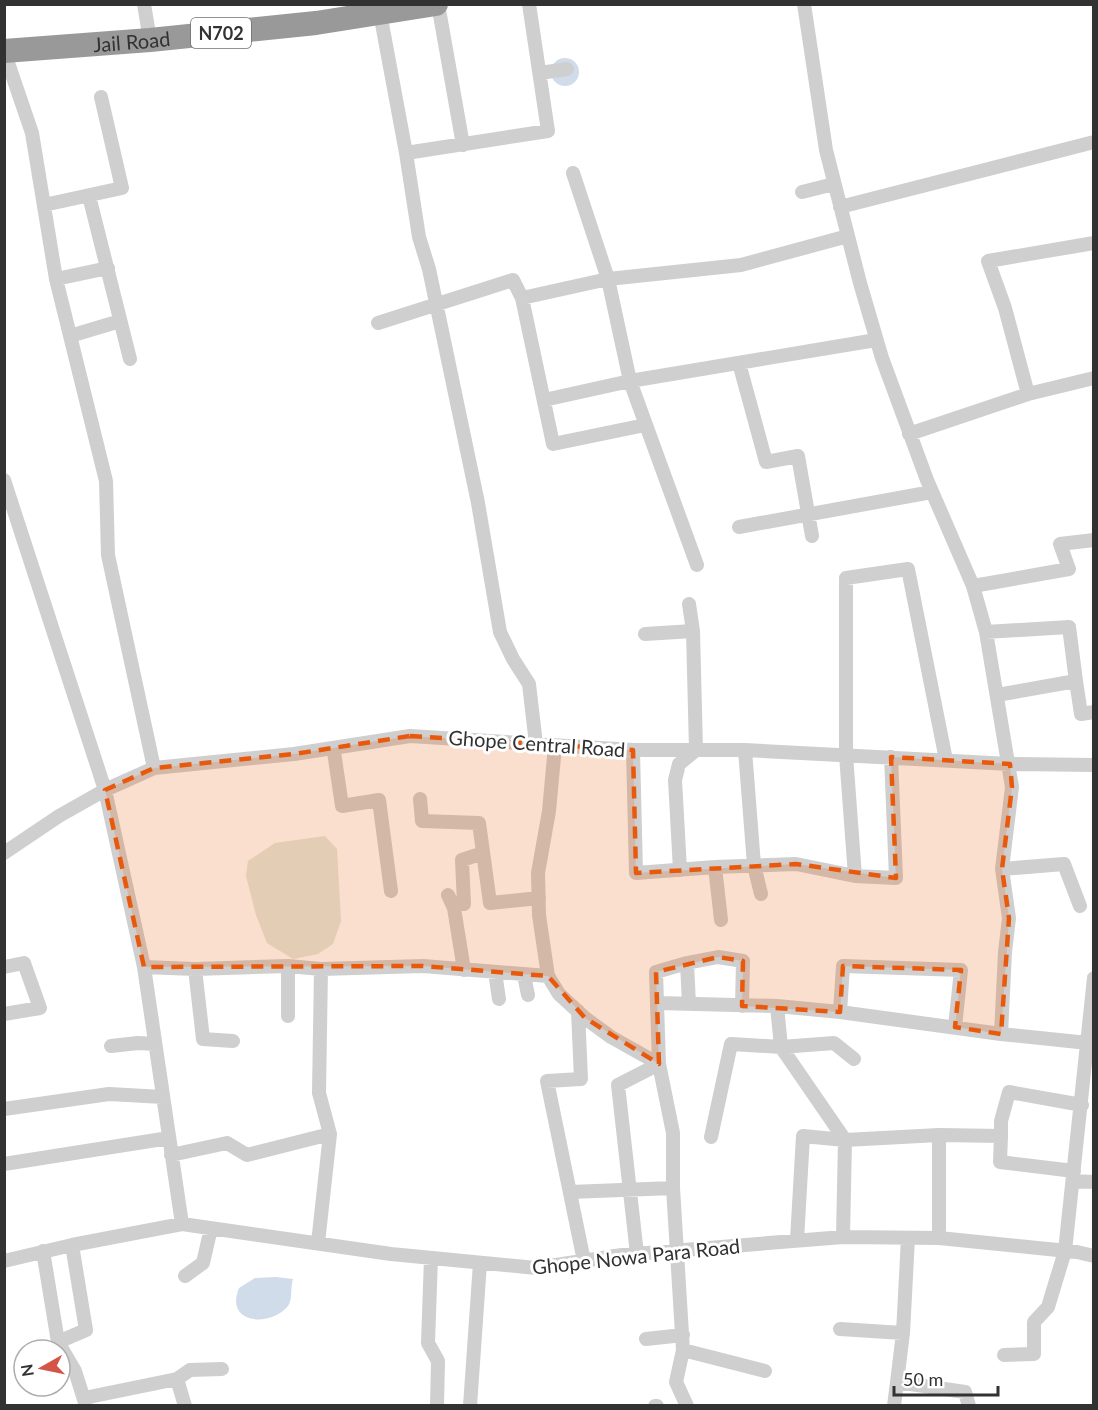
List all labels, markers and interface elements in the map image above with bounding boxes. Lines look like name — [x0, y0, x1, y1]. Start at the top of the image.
road number: N702 — [191, 18, 251, 48]
street label: Jail Road — [92, 26, 171, 56]
street label: Ghope Central Road — [448, 725, 626, 761]
street label: Ghope Nowa Para Road — [531, 1233, 741, 1279]
north arrow — [12, 1338, 72, 1398]
scale bar — [894, 1359, 998, 1397]
text: N — [16, 1363, 37, 1378]
text: 50 m — [903, 1368, 943, 1390]

